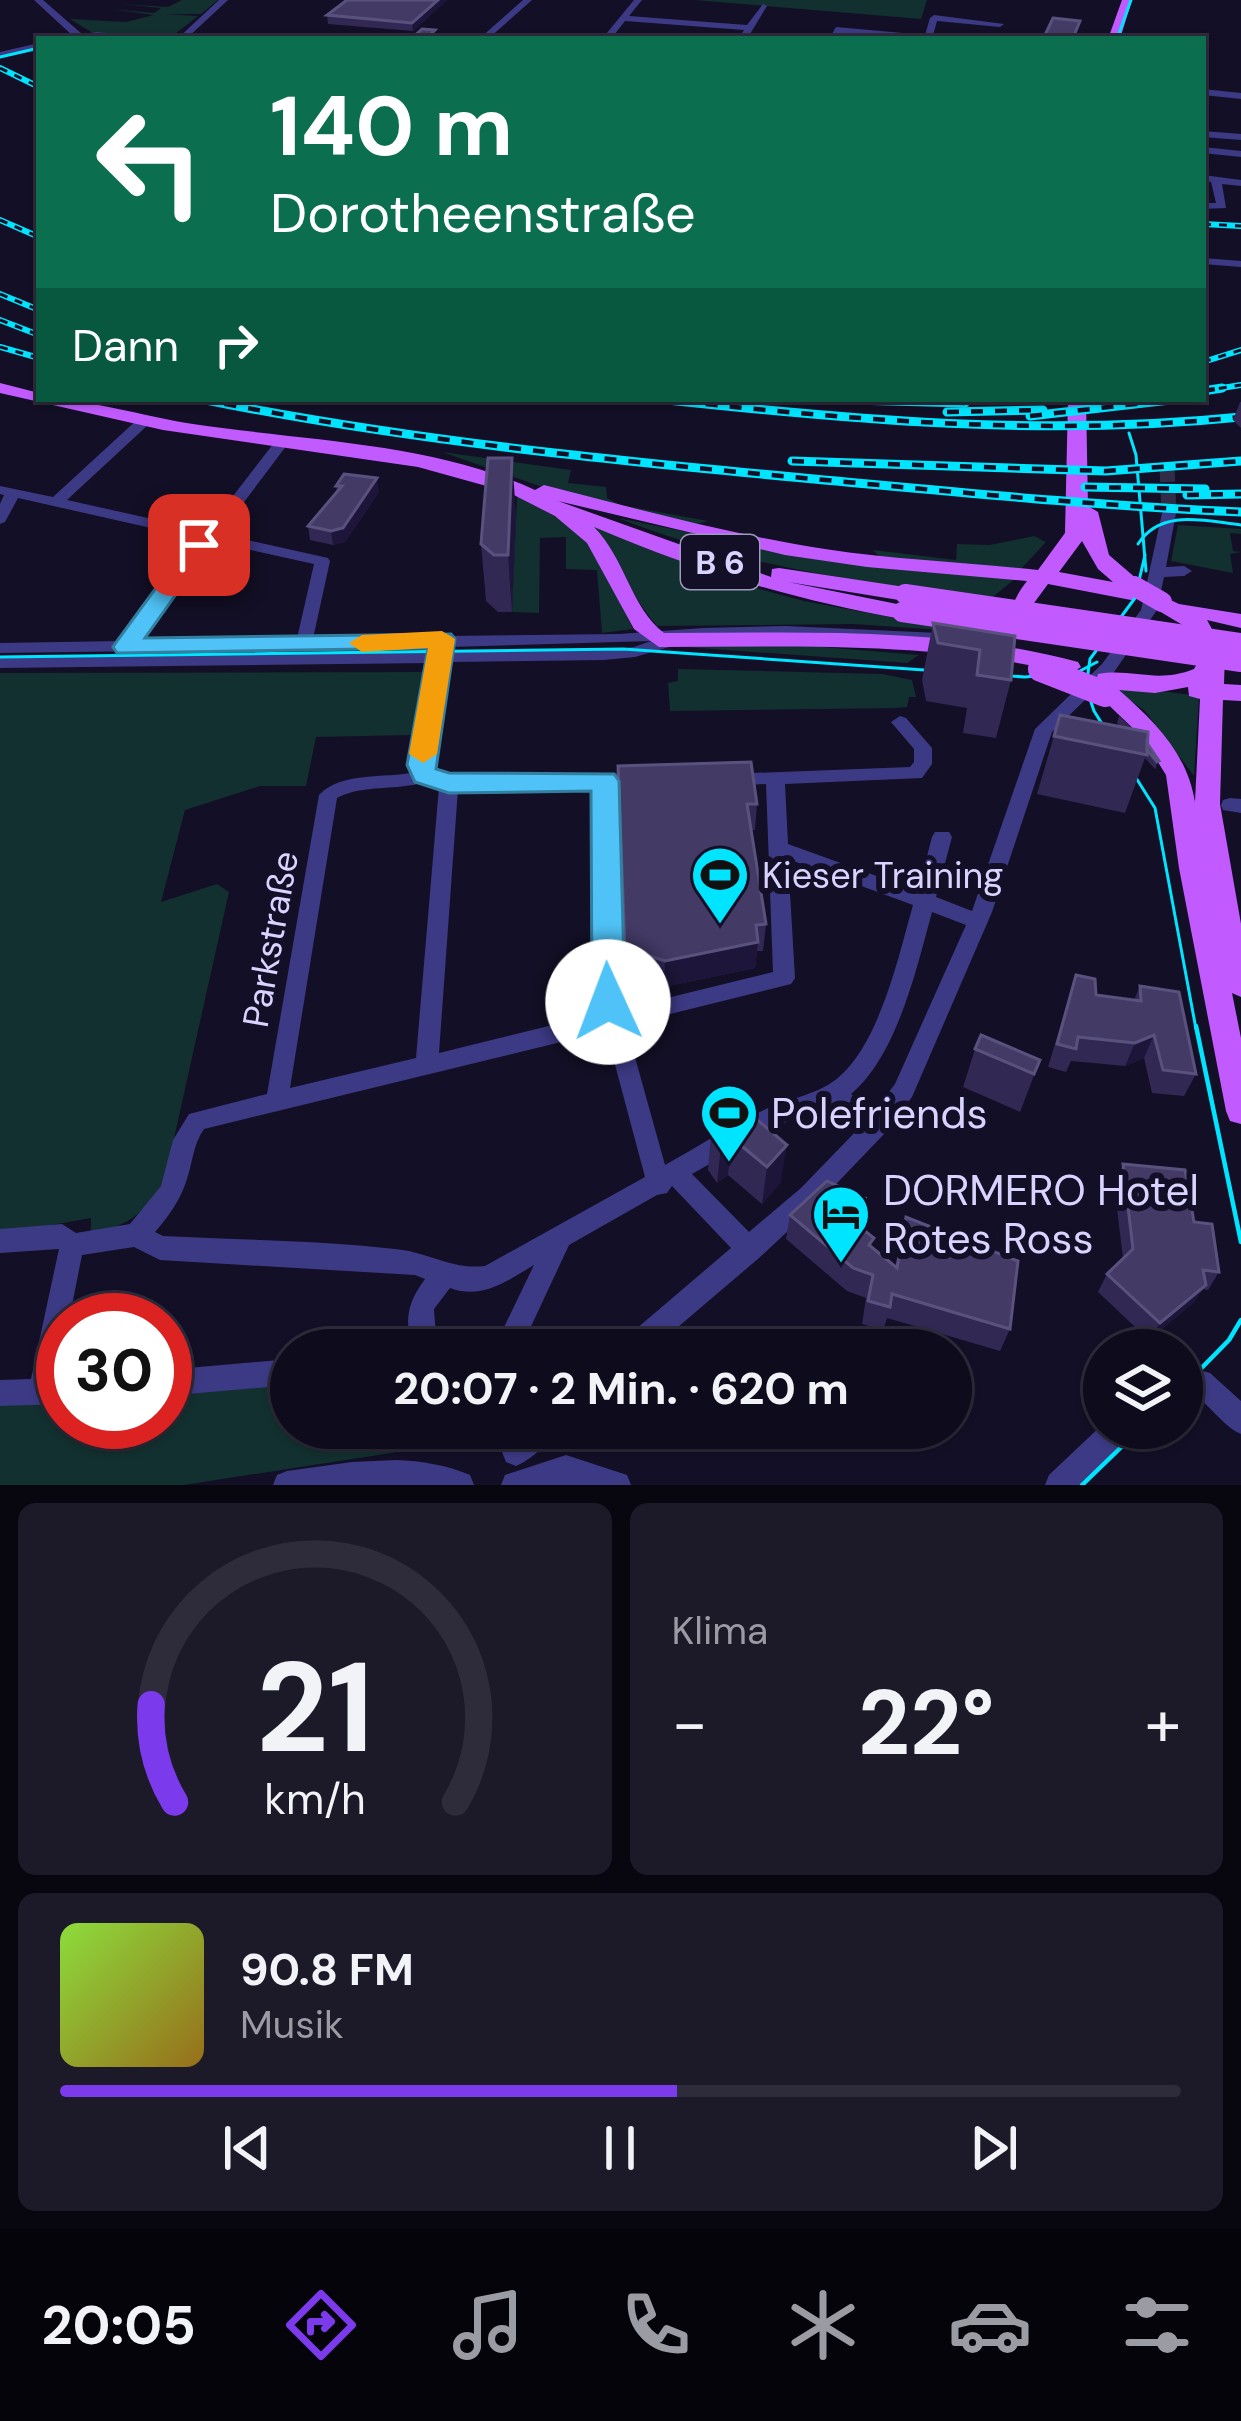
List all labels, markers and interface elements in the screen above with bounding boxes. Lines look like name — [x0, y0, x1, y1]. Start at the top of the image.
text: 140 m — [270, 72, 513, 181]
icon: left — [72, 84, 228, 240]
text: Dorotheenstraße — [270, 178, 696, 249]
icon: right — [203, 312, 269, 378]
text: Dann — [72, 316, 179, 375]
pin — [148, 494, 250, 596]
icon: arrive — [166, 512, 232, 578]
road number: B 6 — [681, 535, 759, 589]
sports icon: Kieser Training — [689, 844, 751, 926]
street label: Parkstraße — [232, 847, 309, 1031]
place label: Kieser Training — [762, 852, 1003, 899]
position arrow — [545, 939, 671, 1065]
sports icon: Polefriends — [698, 1082, 760, 1164]
place label: Polefriends — [771, 1086, 988, 1141]
place label: DORMERO Hotel Rotes Ross — [883, 1163, 1199, 1266]
hotel icon: DORMERO Hotel Rotes Ross — [810, 1183, 872, 1265]
speed limit sign: 30 — [36, 1293, 192, 1449]
map controls — [1083, 1329, 1203, 1449]
button: layers — [1083, 1329, 1203, 1449]
text: 20:07 · 2 Min. · 620 m — [393, 1359, 849, 1418]
text: Klima — [672, 1605, 768, 1656]
text: 21 — [256, 1627, 373, 1790]
text: 22° — [858, 1665, 995, 1782]
text: − — [672, 1681, 708, 1766]
text: + — [1145, 1681, 1181, 1766]
text: km/h — [264, 1771, 365, 1827]
text: 90.8 FM — [240, 1940, 414, 1999]
text: Musik — [240, 1999, 344, 2050]
icon: previous — [214, 2115, 280, 2181]
icon: pause — [587, 2115, 653, 2181]
icon: next — [961, 2115, 1027, 2181]
icon: directions — [279, 2283, 363, 2367]
icon: music — [446, 2283, 530, 2367]
icon: phone — [614, 2283, 698, 2367]
icon: climate — [781, 2283, 865, 2367]
icon: car — [948, 2283, 1032, 2367]
icon: filters — [1115, 2283, 1199, 2367]
text: 20:05 — [42, 2290, 196, 2361]

